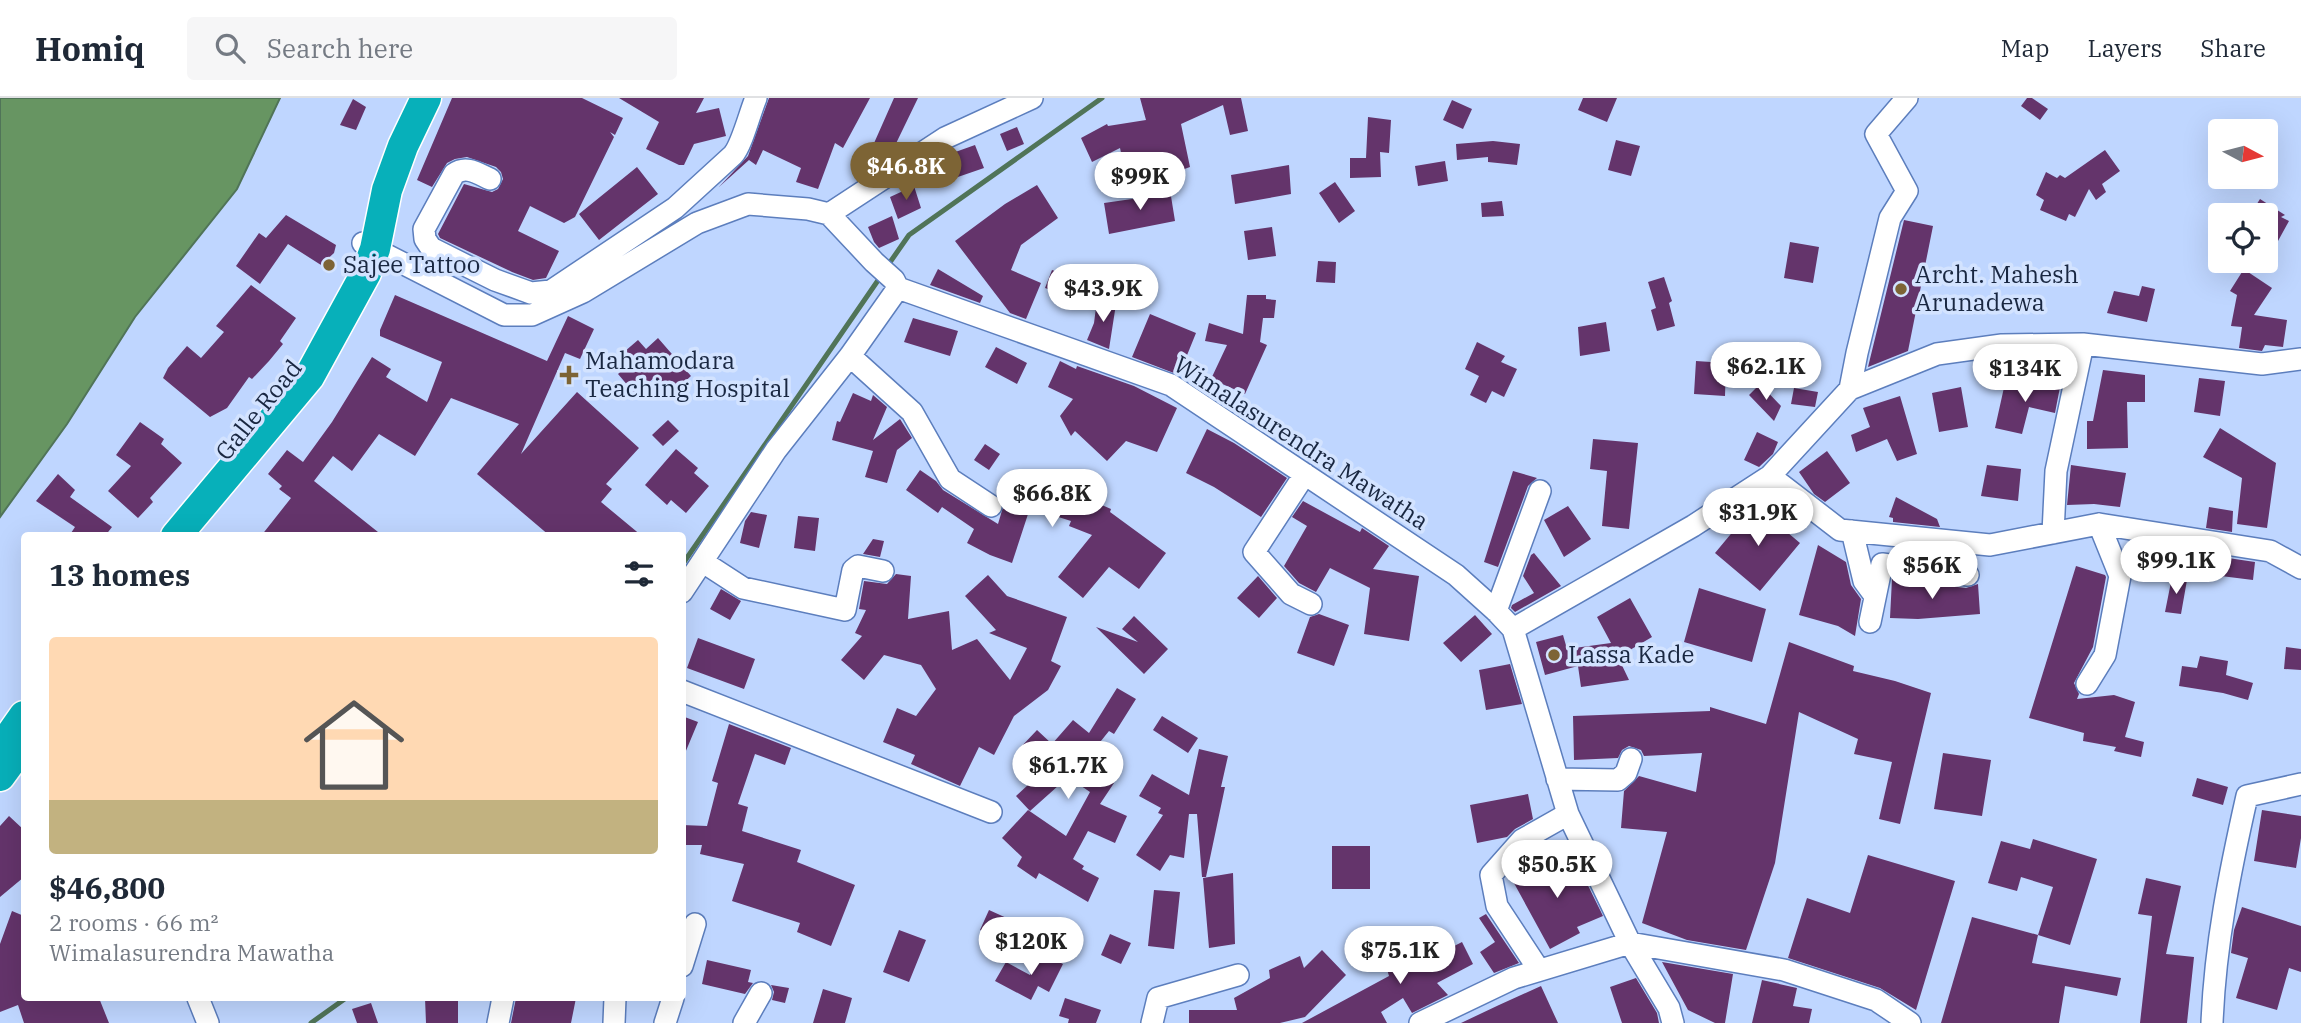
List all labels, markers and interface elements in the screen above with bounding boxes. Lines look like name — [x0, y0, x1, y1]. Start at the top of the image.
search box — [187, 17, 677, 80]
text: Homiq — [35, 27, 145, 70]
icon: search — [211, 29, 249, 67]
text: Search here — [267, 31, 413, 65]
text: Map — [2001, 32, 2049, 64]
text: Layers — [2087, 32, 2162, 64]
text: Share — [2200, 32, 2266, 64]
north arrow — [2208, 119, 2278, 189]
map controls — [2208, 119, 2278, 273]
pin: $46.8K — [849, 142, 963, 202]
text: $46.8K — [866, 150, 946, 180]
pin: $99K — [1099, 152, 1181, 212]
text: $99K — [1111, 160, 1169, 190]
button: locate — [2208, 203, 2278, 273]
place label: Sajee Tattoo — [343, 248, 480, 280]
marker: Sajee Tattoo — [321, 257, 337, 273]
place label: Archt. Mahesh Arunadewa — [1915, 258, 2079, 318]
pin: $43.9K — [1046, 264, 1160, 324]
text: $43.9K — [1063, 272, 1143, 302]
marker: Archt. Mahesh Arunadewa — [1893, 281, 1909, 297]
pin: $62.1K — [1709, 342, 1823, 402]
place label: Mahamodara Teaching Hospital — [585, 344, 790, 404]
pin: $134K — [1976, 344, 2074, 404]
street label: Wimalasurendra Mawatha — [1168, 348, 1435, 537]
text: $62.1K — [1726, 350, 1806, 380]
street label: Galle Road — [208, 352, 309, 466]
text: $134K — [1989, 352, 2061, 382]
marker: Mahamodara Teaching Hospital — [559, 365, 579, 385]
pin: $66.8K — [995, 470, 1109, 529]
text: $66.8K — [1012, 477, 1092, 507]
pin: $31.9K — [1701, 489, 1815, 548]
text: $31.9K — [1718, 496, 1798, 526]
pin: $99.1K — [2119, 536, 2233, 596]
pin: $56K — [1891, 542, 1973, 601]
text: $99.1K — [2136, 544, 2216, 574]
text: $56K — [1903, 549, 1961, 579]
text: 13 homes — [49, 555, 190, 594]
icon: filters — [620, 555, 658, 593]
place label: Lassa Kade — [1568, 638, 1694, 670]
marker: Lassa Kade — [1546, 647, 1562, 663]
icon: home — [291, 682, 417, 808]
pin: $61.7K — [1011, 742, 1125, 801]
text: $61.7K — [1028, 749, 1108, 779]
pin: $50.5K — [1500, 840, 1614, 900]
text: $50.5K — [1517, 848, 1597, 878]
text: $46,800 — [49, 868, 165, 907]
text: 2 rooms · 66 m² — [49, 907, 219, 937]
pin: $120K — [982, 918, 1080, 977]
text: $120K — [995, 925, 1067, 955]
pin: $75.1K — [1343, 926, 1457, 986]
text: $75.1K — [1360, 934, 1440, 964]
text: Wimalasurendra Mawatha — [49, 937, 334, 967]

